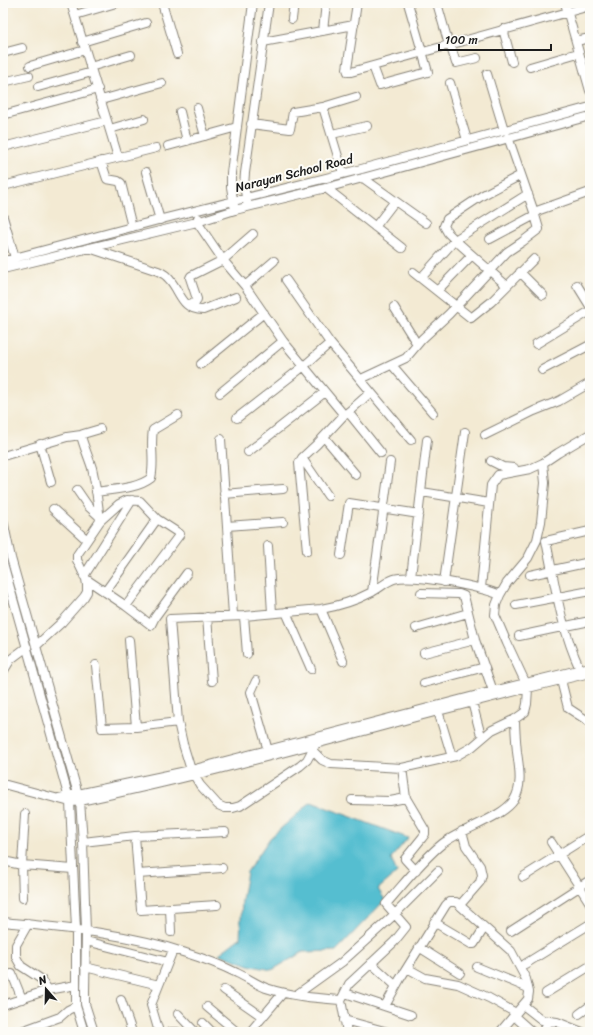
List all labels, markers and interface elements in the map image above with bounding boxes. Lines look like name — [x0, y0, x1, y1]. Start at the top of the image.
scale bar — [439, 26, 551, 52]
text: 100 m — [445, 29, 478, 51]
street label: Narayan School Road — [233, 147, 356, 199]
north arrow — [26, 969, 66, 1009]
text: N — [35, 970, 50, 991]

